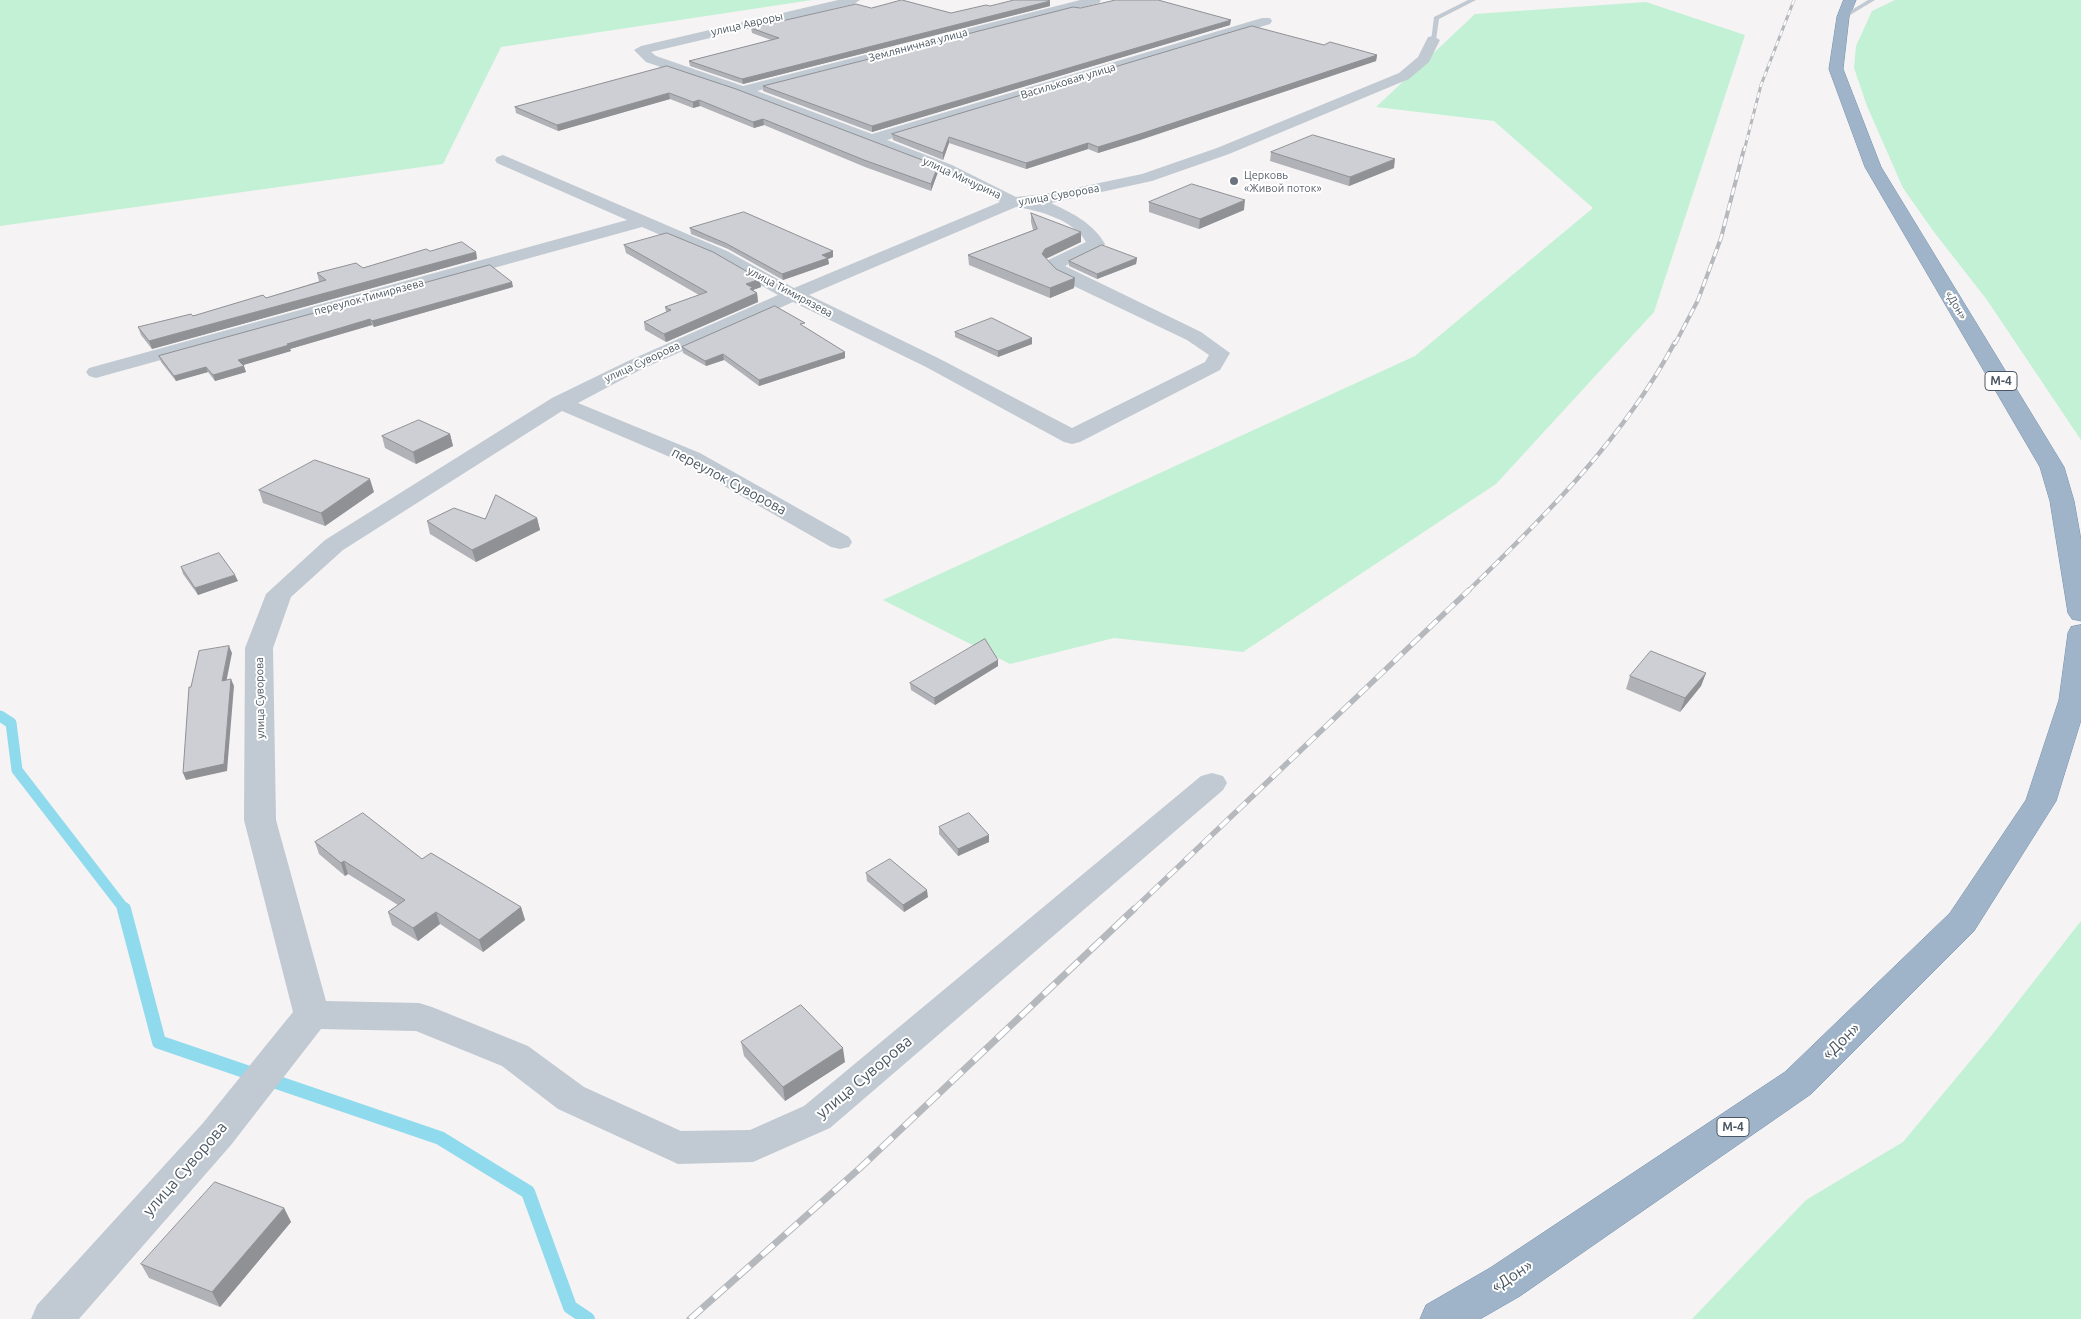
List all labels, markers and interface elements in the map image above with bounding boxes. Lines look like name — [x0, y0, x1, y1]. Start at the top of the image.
street label: улица Авроры — [710, 9, 784, 39]
street label: Земляничная улица — [867, 25, 969, 65]
street label: Васильковая улица — [1019, 60, 1117, 102]
street label: улица Мичурина — [921, 154, 1003, 202]
place label: Церковь «Живой поток» — [1244, 168, 1322, 194]
marker: Церковь «Живой поток» — [1228, 175, 1240, 187]
street label: улица Суворова — [1018, 181, 1100, 209]
street label: улица Тимирязева — [745, 264, 835, 320]
street label: переулок Тимирязева — [313, 276, 425, 318]
street label: «Дон» — [1942, 288, 1970, 322]
street label: улица Суворова — [602, 339, 682, 385]
road number: М-4 — [1985, 372, 2017, 391]
street label: переулок Суворова — [669, 444, 789, 518]
street label: улица Суворова — [253, 657, 267, 739]
street label: «Дон» — [1818, 1019, 1864, 1063]
street label: улица Суворова — [812, 1031, 916, 1123]
street label: улица Суворова — [139, 1118, 231, 1220]
road number: М-4 — [1717, 1118, 1749, 1136]
street label: «Дон» — [1488, 1256, 1536, 1296]

